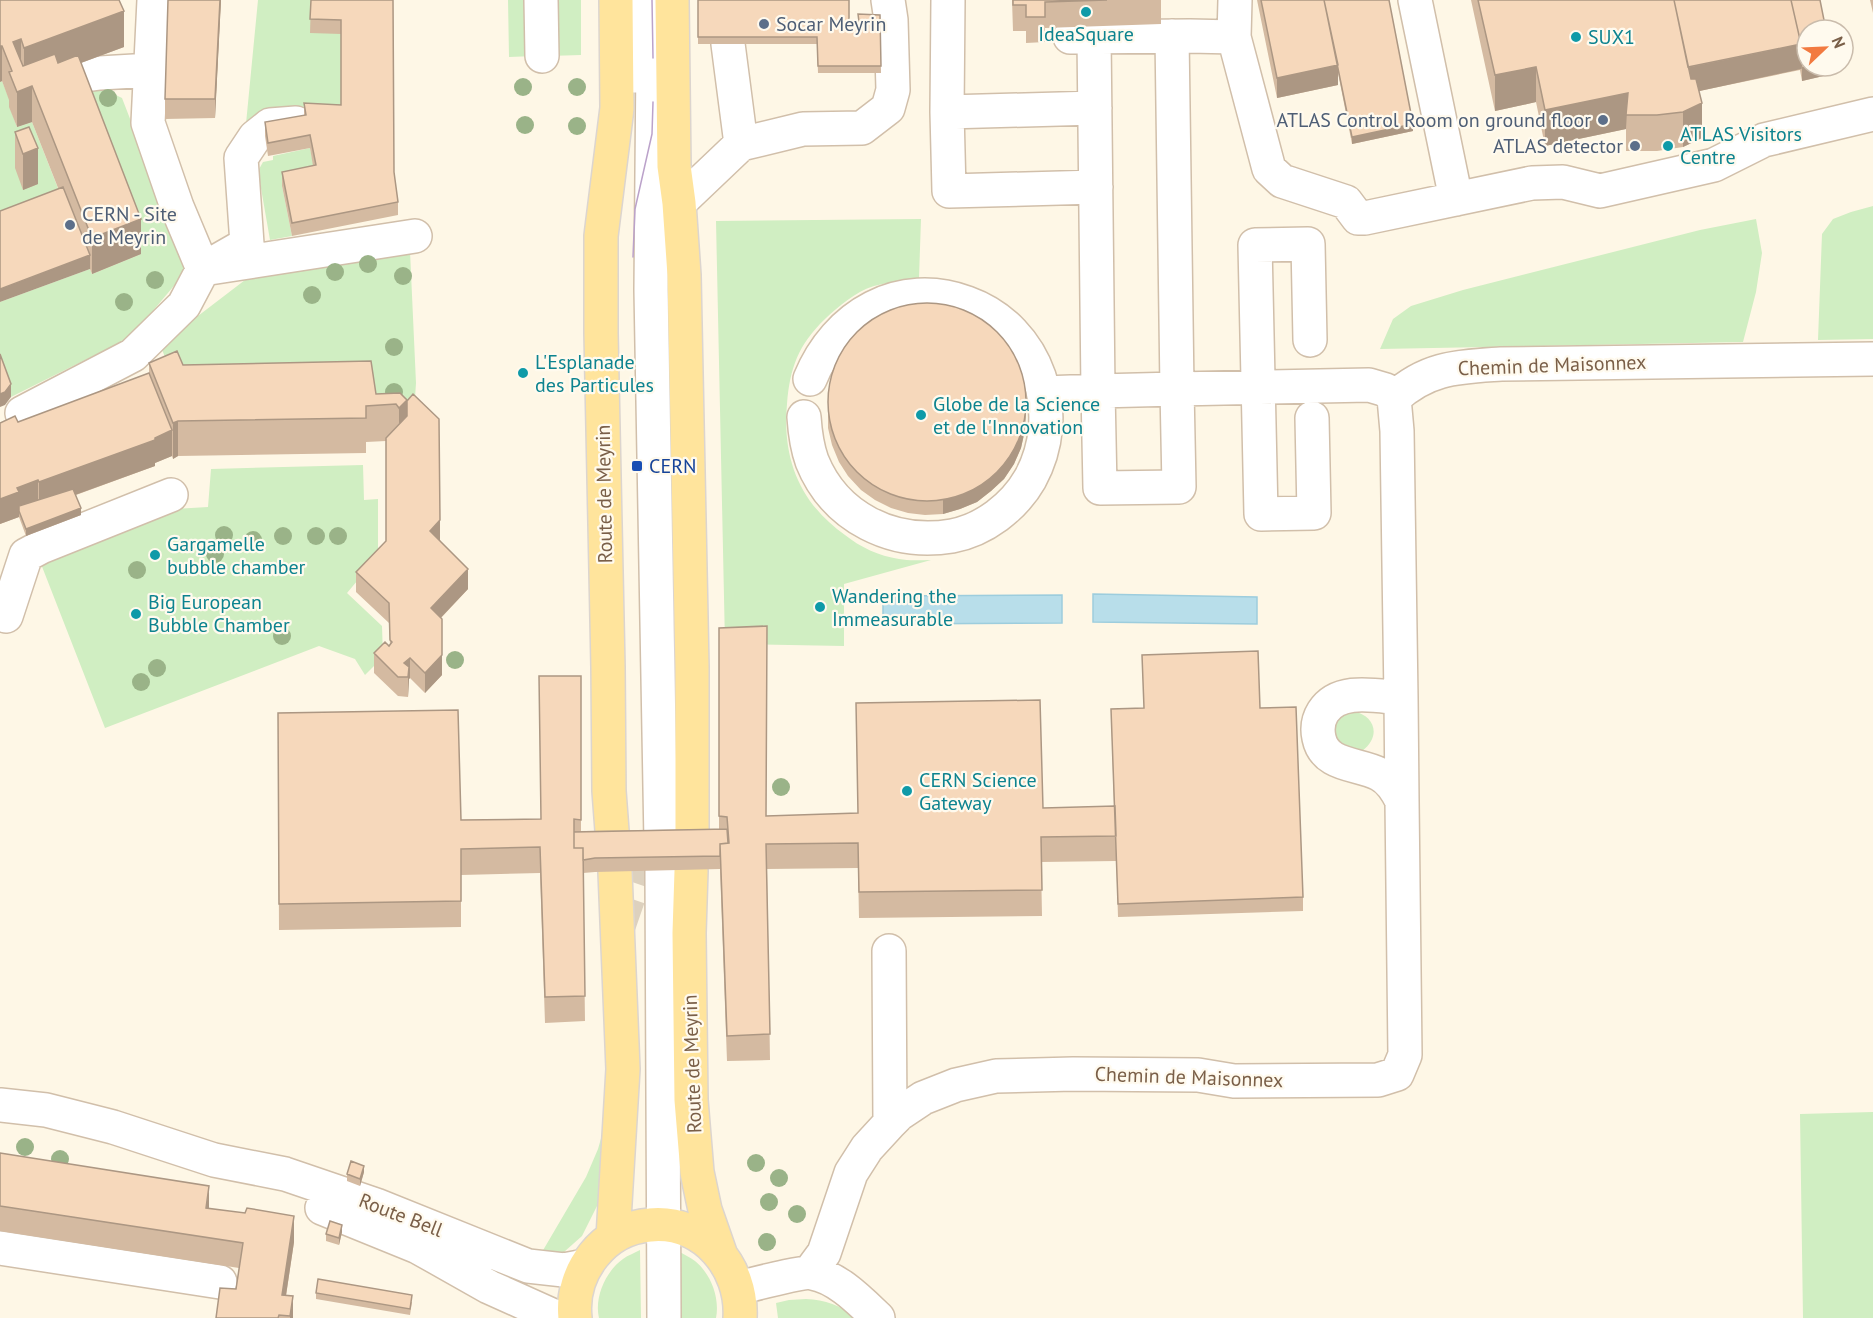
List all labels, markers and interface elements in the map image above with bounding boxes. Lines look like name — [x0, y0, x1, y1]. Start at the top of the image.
marker: IdeaSquare — [1079, 5, 1093, 19]
place label: Socar Meyrin — [776, 11, 886, 37]
marker: Socar Meyrin — [757, 17, 771, 31]
north arrow — [1795, 18, 1855, 78]
place label: IdeaSquare — [1038, 21, 1134, 47]
place label: SUX1 — [1588, 24, 1635, 50]
marker: SUX1 — [1569, 30, 1583, 44]
text: N — [1828, 33, 1850, 51]
place label: ATLAS Control Room on ground floor — [1277, 107, 1591, 133]
marker: ATLAS Control Room on ground floor — [1596, 113, 1610, 127]
place label: ATLAS Visitors Centre — [1680, 121, 1802, 170]
place label: ATLAS detector — [1493, 133, 1623, 159]
marker: ATLAS detector — [1628, 139, 1642, 153]
marker: ATLAS Visitors Centre — [1661, 139, 1675, 153]
place label: CERN - Site de Meyrin — [82, 201, 177, 250]
marker: CERN - Site de Meyrin — [63, 218, 77, 232]
place label: L'Esplanade des Particules — [535, 349, 654, 398]
street label: Chemin de Maisonnex — [1457, 349, 1647, 381]
marker: L'Esplanade des Particules — [516, 366, 530, 380]
place label: Globe de la Science et de l'Innovation — [933, 391, 1100, 440]
marker: Globe de la Science et de l'Innovation — [914, 408, 928, 422]
street label: Route de Meyrin — [590, 424, 618, 564]
place label: CERN — [649, 453, 697, 479]
marker: CERN — [630, 459, 644, 473]
place label: Gargamelle bubble chamber — [167, 531, 306, 580]
marker: Gargamelle bubble chamber — [148, 548, 162, 562]
place label: Wandering the Immeasurable — [832, 583, 957, 632]
place label: Big European Bubble Chamber — [148, 589, 290, 638]
marker: Wandering the Immeasurable — [813, 600, 827, 614]
marker: Big European Bubble Chamber — [129, 607, 143, 621]
place label: CERN Science Gateway — [919, 767, 1037, 816]
marker: CERN Science Gateway — [900, 784, 914, 798]
street label: Route de Meyrin — [677, 994, 707, 1134]
street label: Chemin de Maisonnex — [1094, 1061, 1284, 1093]
street label: Route Bell — [355, 1187, 447, 1243]

